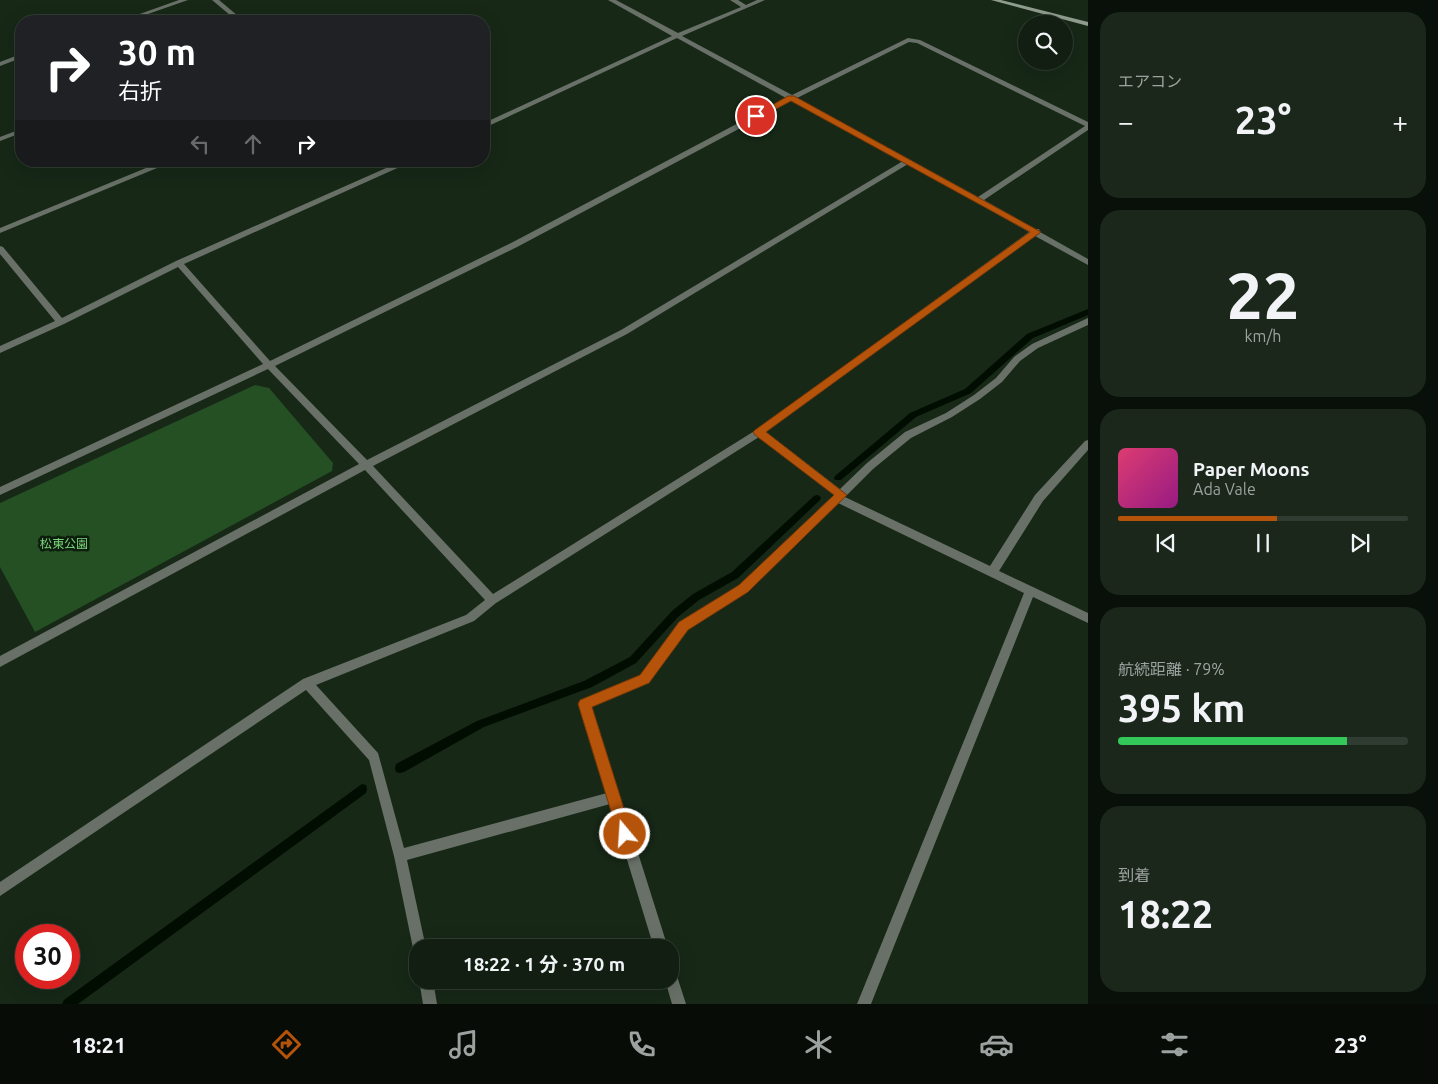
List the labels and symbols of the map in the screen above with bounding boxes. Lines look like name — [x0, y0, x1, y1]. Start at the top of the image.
pin — [735, 95, 777, 137]
park label: 松東公園 — [40, 537, 88, 550]
position arrow — [598, 807, 650, 859]
speed limit sign: 30 — [15, 924, 80, 989]

